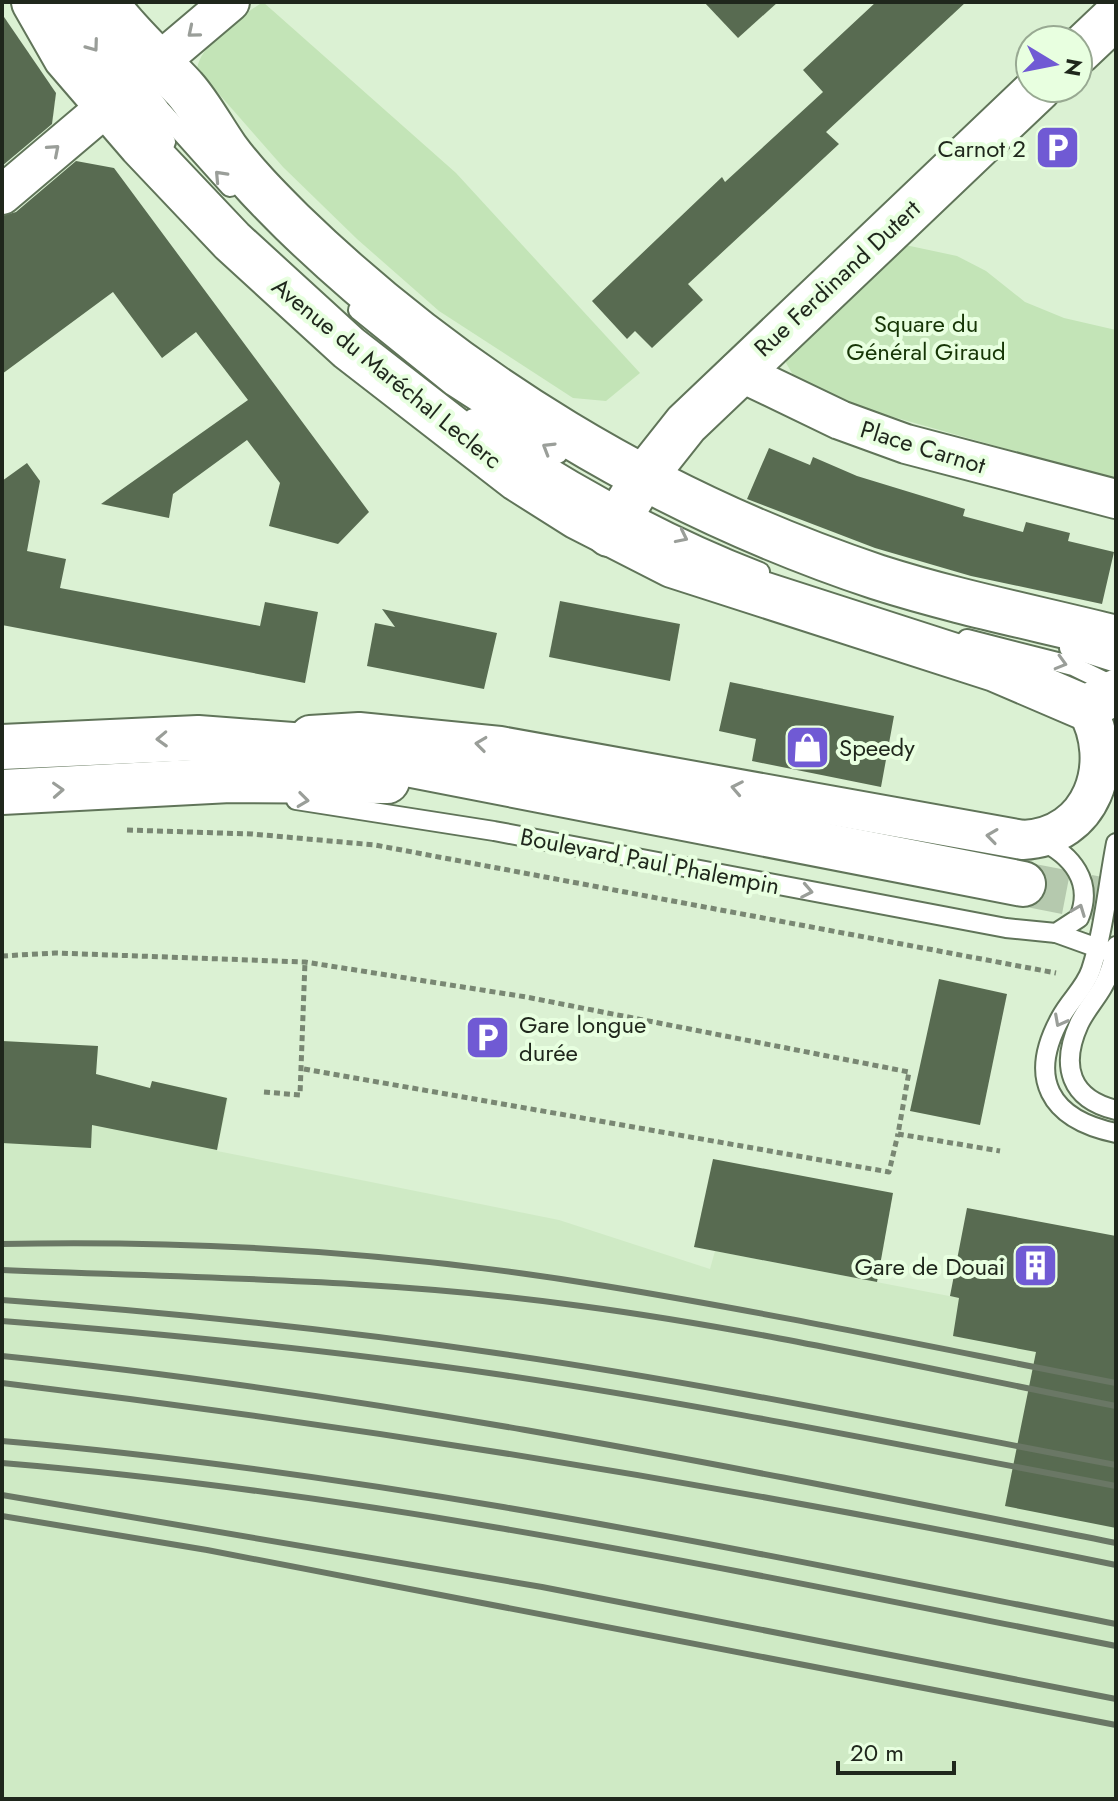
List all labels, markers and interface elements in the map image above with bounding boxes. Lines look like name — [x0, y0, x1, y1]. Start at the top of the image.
one-way arrow — [188, 22, 203, 37]
north arrow — [1014, 24, 1094, 104]
one-way arrow — [83, 37, 98, 51]
text: N — [1056, 56, 1091, 79]
parking icon: Carnot 2 — [1033, 124, 1081, 172]
place label: Carnot 2 — [937, 131, 1026, 166]
one-way arrow — [45, 145, 60, 159]
one-way arrow — [215, 171, 229, 185]
street label: Rue Ferdinand Dutert — [746, 191, 928, 364]
street label: Avenue du Maréchal Leclerc — [265, 269, 509, 477]
park label: Square du Général Giraud — [846, 306, 1006, 369]
street label: Place Carnot — [856, 411, 990, 483]
one-way arrow — [542, 442, 557, 457]
one-way arrow — [674, 527, 688, 543]
one-way arrow — [1053, 654, 1067, 670]
shop icon: Speedy — [784, 723, 832, 771]
place label: Speedy — [839, 730, 915, 765]
one-way arrow — [155, 731, 168, 748]
one-way arrow — [474, 735, 487, 752]
one-way arrow — [730, 781, 743, 798]
one-way arrow — [52, 782, 65, 799]
one-way arrow — [297, 792, 310, 809]
street label: Boulevard Paul Phalempin — [517, 819, 783, 903]
one-way arrow — [985, 828, 999, 845]
one-way arrow — [801, 881, 814, 898]
one-way arrow — [1069, 904, 1086, 918]
place label: Gare longue durée — [519, 1007, 646, 1070]
one-way arrow — [1054, 1013, 1069, 1028]
parking icon: Gare longue durée — [464, 1014, 512, 1062]
building icon: Gare de Douai — [1012, 1242, 1060, 1290]
place label: Gare de Douai — [854, 1249, 1005, 1284]
scale bar — [838, 1725, 954, 1775]
text: 20 m — [850, 1735, 904, 1770]

